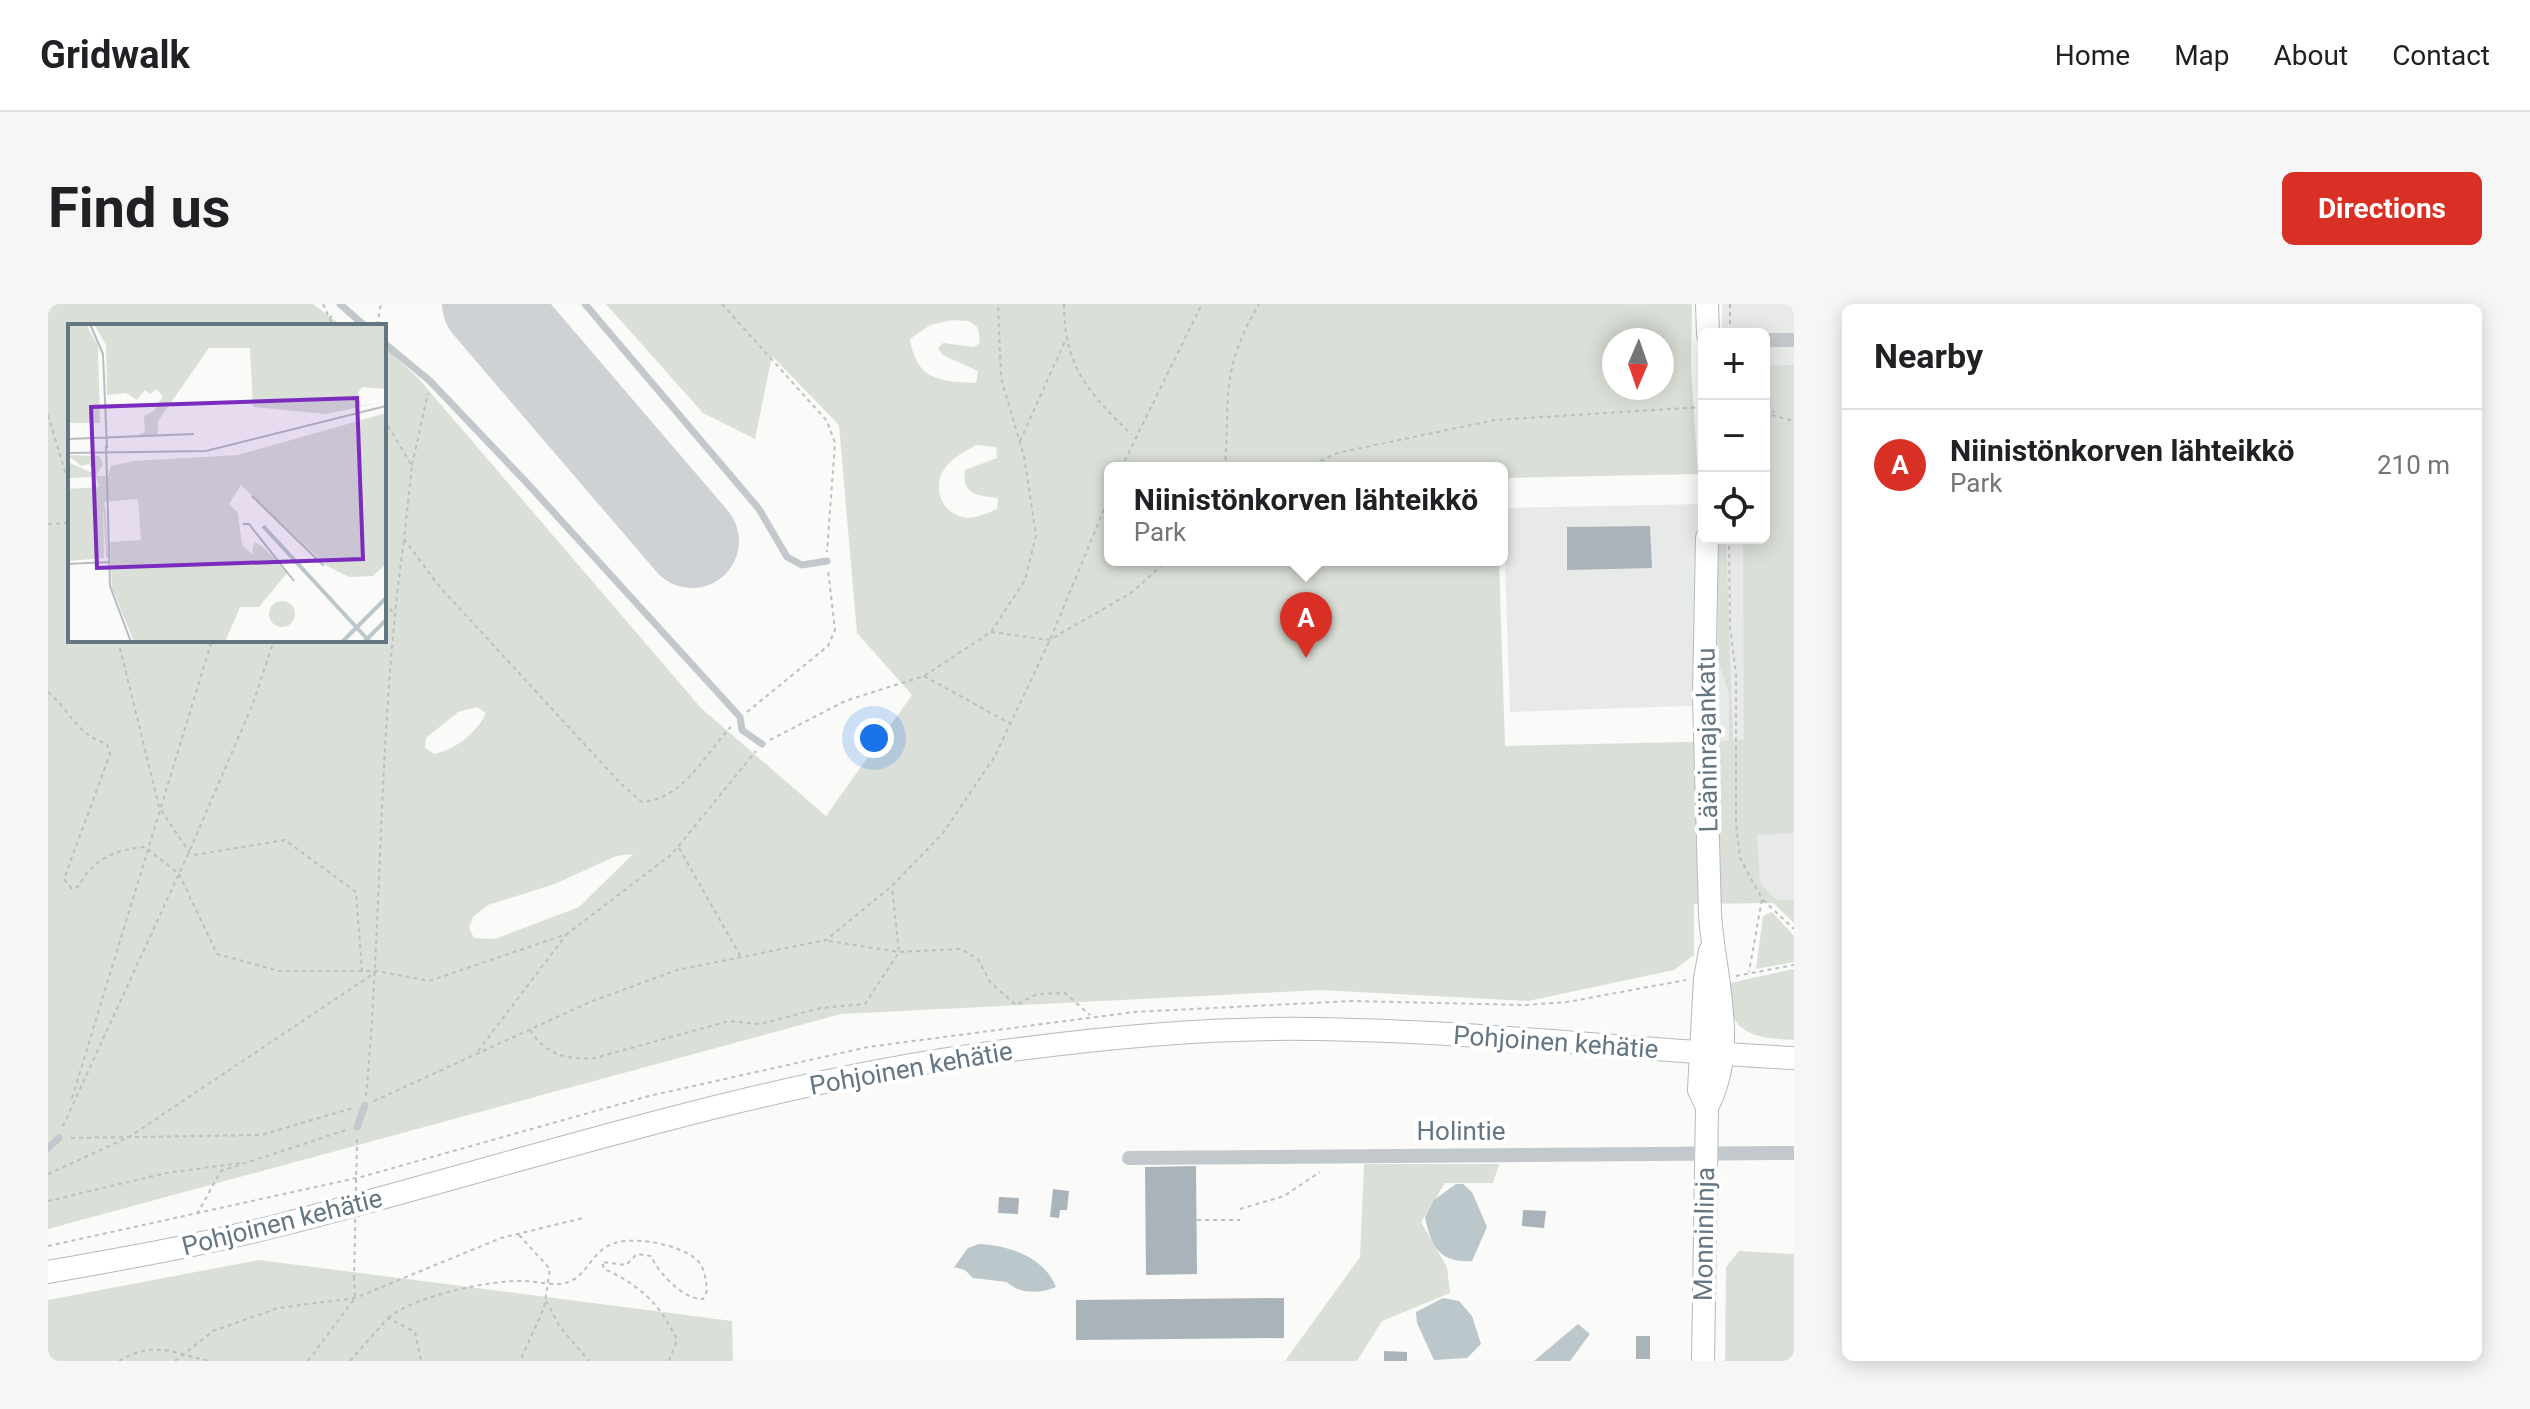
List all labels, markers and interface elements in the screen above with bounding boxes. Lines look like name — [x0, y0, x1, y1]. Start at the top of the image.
text: Gridwalk — [40, 33, 190, 77]
text: Home — [2055, 39, 2130, 72]
text: Map — [2174, 39, 2230, 72]
text: About — [2274, 39, 2348, 72]
text: Contact — [2392, 39, 2490, 72]
button: Directions — [2282, 172, 2482, 245]
text: Find us — [48, 175, 231, 241]
inset map — [68, 324, 386, 642]
north arrow — [1602, 328, 1674, 400]
map controls — [1698, 328, 1770, 544]
button: + — [1698, 328, 1770, 400]
text: Nearby — [1874, 336, 1983, 376]
button: − — [1698, 400, 1770, 472]
text: Niinistönkorven lähteikkö — [1950, 433, 2294, 468]
text: A — [1891, 450, 1909, 480]
text: 210 m — [2377, 450, 2450, 480]
popup — [1104, 462, 1508, 566]
text: Park — [1950, 468, 2002, 498]
button: locate — [1698, 472, 1770, 544]
text: Niinistönkorven lähteikkö — [1134, 482, 1478, 517]
text: Park — [1134, 517, 1186, 547]
pin: A — [1280, 592, 1332, 658]
street label: Lääninrajankatu — [1690, 647, 1724, 833]
your location — [854, 718, 894, 758]
street label: Pohjoinen kehätie — [1452, 1020, 1660, 1064]
street label: Pohjoinen kehätie — [807, 1035, 1015, 1101]
street label: Holintie — [1417, 1116, 1506, 1146]
street label: Monninlinja — [1688, 1167, 1720, 1301]
street label: Pohjoinen kehätie — [179, 1183, 385, 1261]

